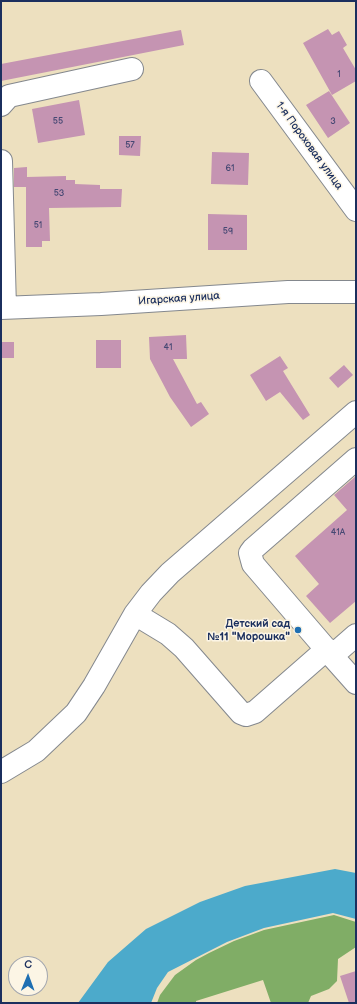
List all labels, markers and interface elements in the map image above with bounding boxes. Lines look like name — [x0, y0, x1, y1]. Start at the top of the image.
house number: 1 — [337, 70, 341, 80]
street label: 1-я Пороховая улица — [273, 99, 345, 193]
house number: 55 — [53, 117, 63, 127]
house number: 3 — [330, 117, 336, 127]
house number: 57 — [125, 141, 135, 151]
house number: 61 — [226, 164, 234, 174]
house number: 53 — [54, 189, 64, 199]
house number: 51 — [34, 221, 42, 231]
house number: 59 — [223, 227, 233, 237]
street label: Игарская улица — [138, 290, 220, 308]
house number: 41 — [164, 343, 172, 353]
house number: 41А — [331, 528, 345, 538]
place label: Детский сад №11 "Морошка" — [207, 617, 290, 643]
marker: Детский сад №11 "Морошка" — [293, 625, 303, 635]
north arrow — [8, 956, 48, 996]
text: С — [24, 958, 32, 971]

